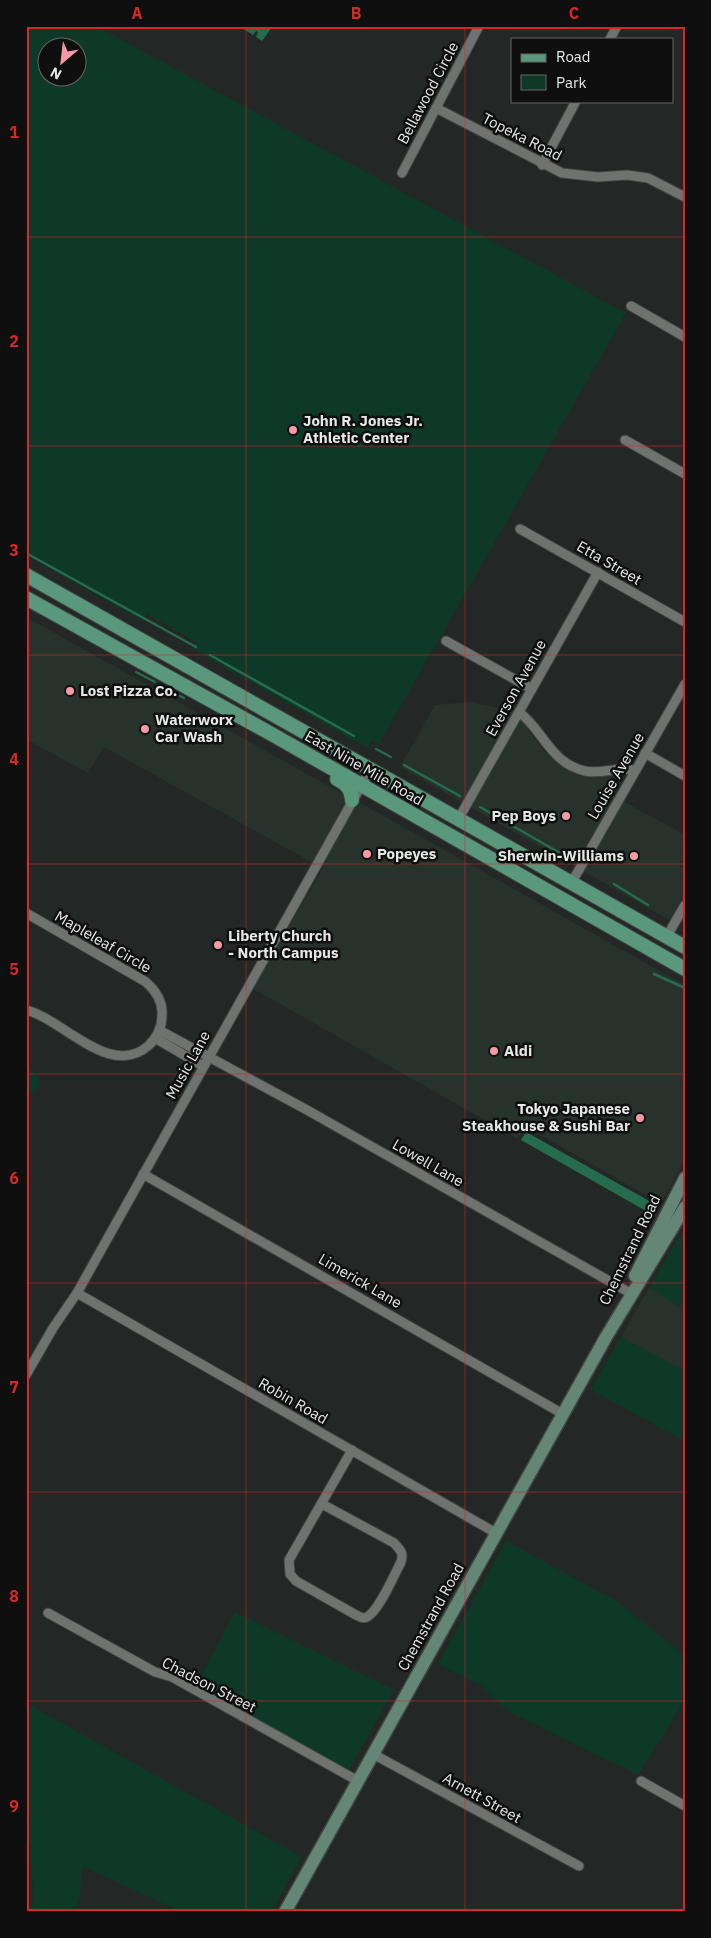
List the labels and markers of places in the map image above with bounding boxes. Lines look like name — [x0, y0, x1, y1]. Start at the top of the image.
place label: John R. Jones Jr. Athletic Center — [303, 411, 423, 447]
marker: John R. Jones Jr. Athletic Center — [287, 424, 299, 436]
place label: Lost Pizza Co. — [80, 681, 177, 700]
marker: Lost Pizza Co. — [64, 685, 76, 697]
place label: Waterworx Car Wash — [155, 710, 234, 746]
marker: Waterworx Car Wash — [139, 723, 151, 735]
place label: Pep Boys — [492, 806, 556, 825]
marker: Pep Boys — [560, 810, 572, 822]
place label: Popeyes — [377, 844, 437, 863]
place label: Sherwin-Williams — [498, 846, 624, 865]
marker: Popeyes — [361, 848, 373, 860]
marker: Sherwin-Williams — [628, 850, 640, 862]
place label: Liberty Church - North Campus — [228, 926, 339, 962]
marker: Liberty Church - North Campus — [212, 939, 224, 951]
place label: Aldi — [504, 1041, 532, 1060]
marker: Aldi — [488, 1045, 500, 1057]
place label: Tokyo Japanese Steakhouse & Sushi Bar — [462, 1099, 630, 1135]
marker: Tokyo Japanese Steakhouse & Sushi Bar — [634, 1112, 646, 1124]

